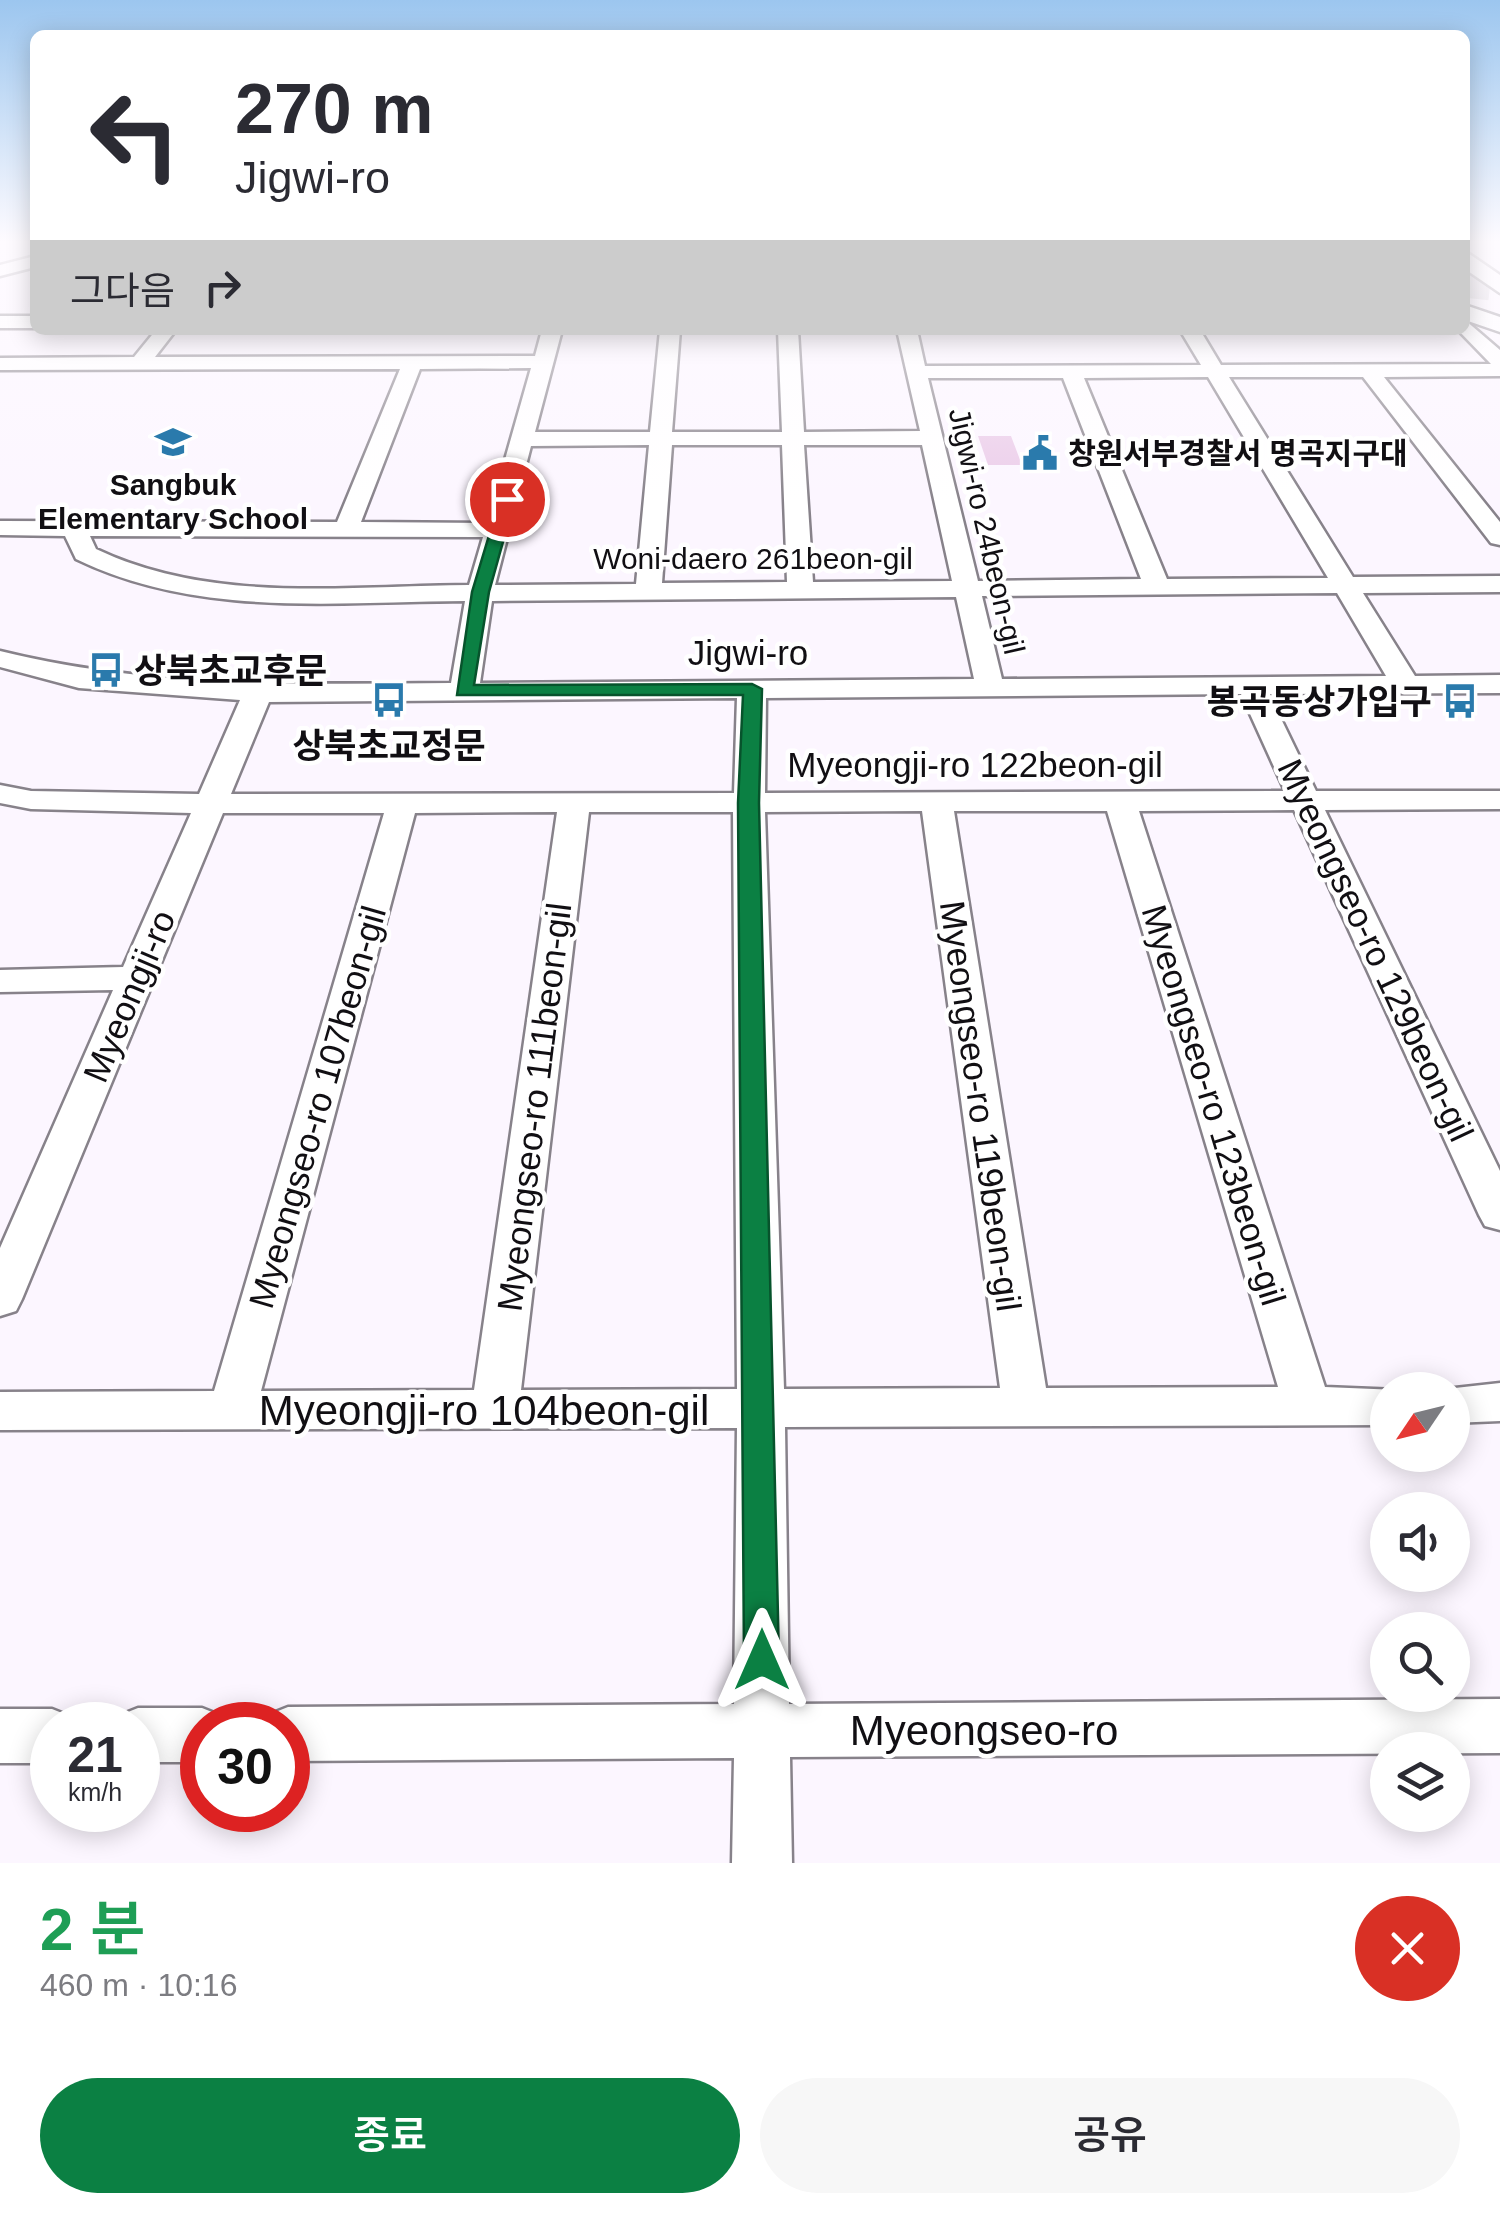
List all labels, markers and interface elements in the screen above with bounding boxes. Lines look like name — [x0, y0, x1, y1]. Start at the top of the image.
icon: left — [70, 70, 200, 200]
text: 270 m — [235, 70, 433, 148]
text: Jigwi-ro — [235, 152, 390, 203]
icon: right — [195, 260, 250, 315]
text: 그다음 — [70, 270, 175, 312]
street label: Jigwi-ro 24beon-gil — [943, 405, 1031, 657]
school or university icon: Sangbuk Elementary School — [154, 423, 192, 461]
public building icon: 창원서부경찰서 명곡지구대 — [1021, 434, 1059, 472]
place label: 창원서부경찰서 명곡지구대 — [1068, 437, 1408, 470]
pin — [465, 457, 550, 542]
place label: Sangbuk Elementary School — [38, 468, 308, 535]
icon: arrive — [480, 472, 535, 527]
street label: Woni-daero 261beon-gil — [593, 542, 913, 575]
street label: Jigwi-ro — [688, 633, 808, 672]
bus stop icon: 상북초교후문 — [87, 651, 125, 689]
place label: 상북초교후문 — [134, 651, 327, 690]
bus stop icon: 상북초교정문 — [370, 681, 408, 719]
place label: 봉곡동상가입구 — [1207, 682, 1432, 721]
bus stop icon: 봉곡동상가입구 — [1441, 682, 1479, 720]
place label: 상북초교정문 — [292, 726, 486, 765]
street label: Myeongji-ro 122beon-gil — [787, 745, 1163, 784]
street label: Myeongseo-ro 129beon-gil — [1270, 753, 1482, 1147]
street label: Myeongseo-ro 119beon-gil — [933, 898, 1029, 1314]
street label: Myeongseo-ro 123beon-gil — [1134, 900, 1294, 1310]
street label: Myeongseo-ro 107beon-gil — [241, 901, 393, 1313]
street label: Myeongseo-ro 111beon-gil — [490, 901, 578, 1313]
street label: Myeongji-ro — [75, 904, 183, 1088]
north arrow — [1370, 1372, 1470, 1472]
map controls — [1370, 1372, 1470, 1832]
street label: Myeongji-ro 104beon-gil — [259, 1387, 709, 1434]
button: sound — [1370, 1492, 1470, 1592]
position arrow — [710, 1608, 814, 1712]
button: search — [1370, 1612, 1470, 1712]
speed limit sign: 30 — [180, 1702, 310, 1832]
street label: Myeongseo-ro — [850, 1707, 1118, 1754]
text: 21 — [67, 1727, 123, 1783]
button: layers — [1370, 1732, 1470, 1832]
text: km/h — [68, 1778, 122, 1806]
text: 2 분 — [40, 1896, 145, 1963]
button: close — [1355, 1896, 1460, 2001]
text: 460 m · 10:16 — [40, 1967, 237, 2003]
button: 종료 — [40, 2078, 740, 2193]
button: 공유 — [760, 2078, 1460, 2193]

